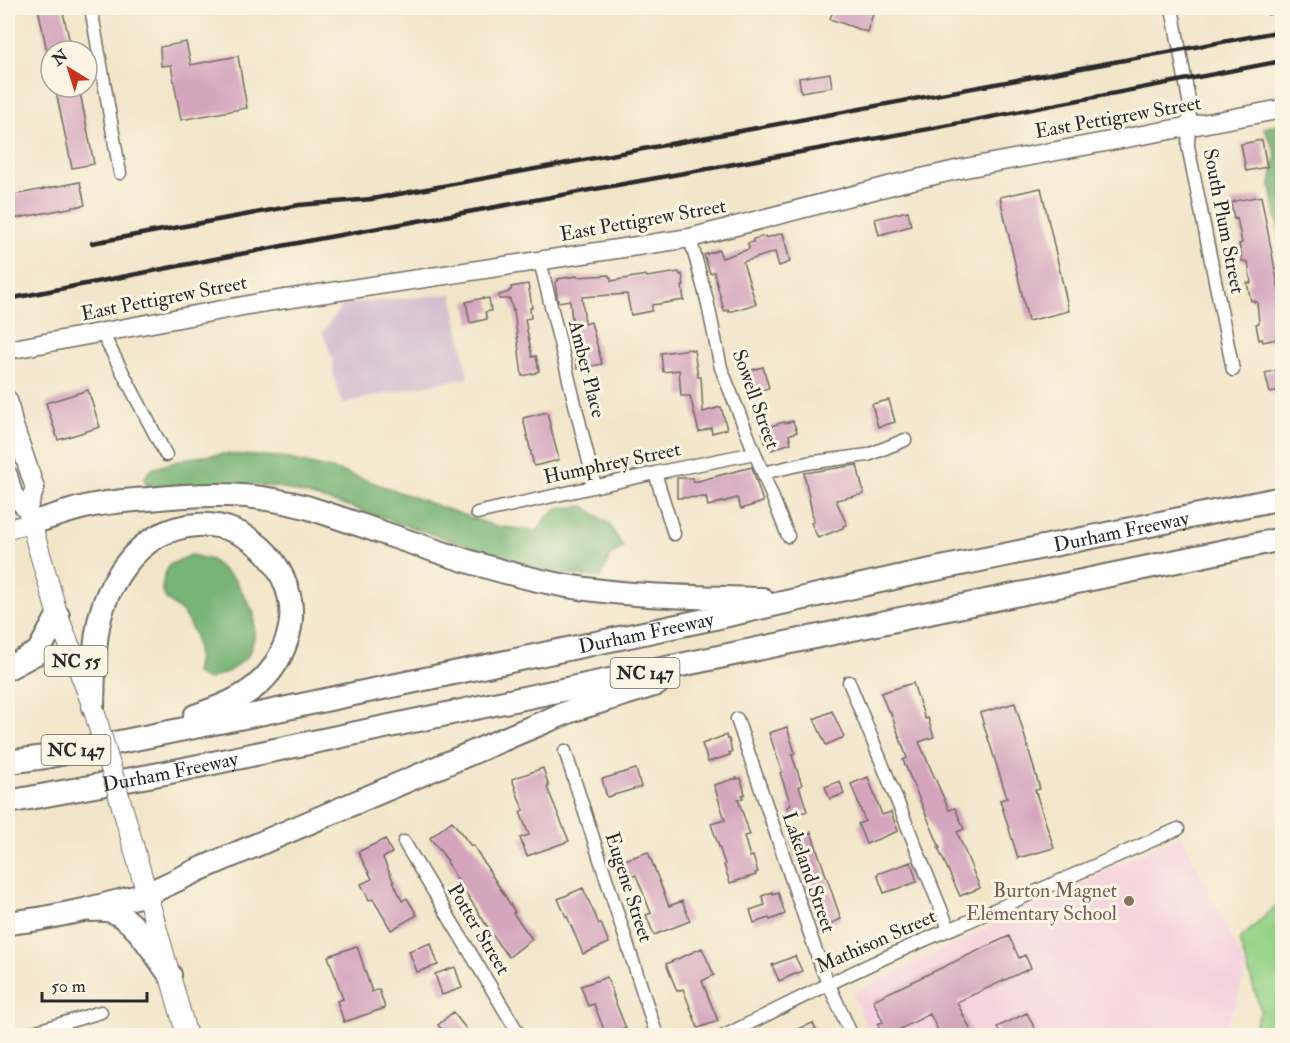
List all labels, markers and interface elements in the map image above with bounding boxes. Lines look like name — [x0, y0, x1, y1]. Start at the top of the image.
north arrow — [39, 39, 99, 99]
text: N — [48, 45, 73, 71]
street label: East Pettigrew Street — [1033, 90, 1204, 144]
street label: South Plum Street — [1198, 146, 1250, 296]
street label: East Pettigrew Street — [558, 193, 729, 247]
street label: East Pettigrew Street — [79, 270, 250, 326]
street label: Amber Place — [563, 317, 611, 420]
street label: Sowell Street — [726, 346, 786, 453]
street label: Humphrey Street — [541, 436, 684, 491]
street label: Durham Freeway — [1051, 505, 1192, 557]
street label: Durham Freeway — [576, 606, 717, 659]
road number: NC 55 — [44, 646, 107, 676]
road number: NC 147 — [610, 658, 680, 688]
road number: NC 147 — [42, 735, 110, 765]
street label: Durham Freeway — [100, 745, 241, 797]
street label: Lakeland Street — [777, 808, 842, 936]
street label: Eugene Street — [599, 829, 659, 946]
place label: Burton Magnet Elementary School — [966, 878, 1118, 926]
street label: Potter Street — [442, 879, 516, 980]
marker: Burton Magnet Elementary School — [1122, 894, 1136, 908]
street label: Mathison Street — [812, 903, 940, 979]
scale bar — [42, 965, 147, 1003]
text: 50 m — [51, 975, 86, 998]

